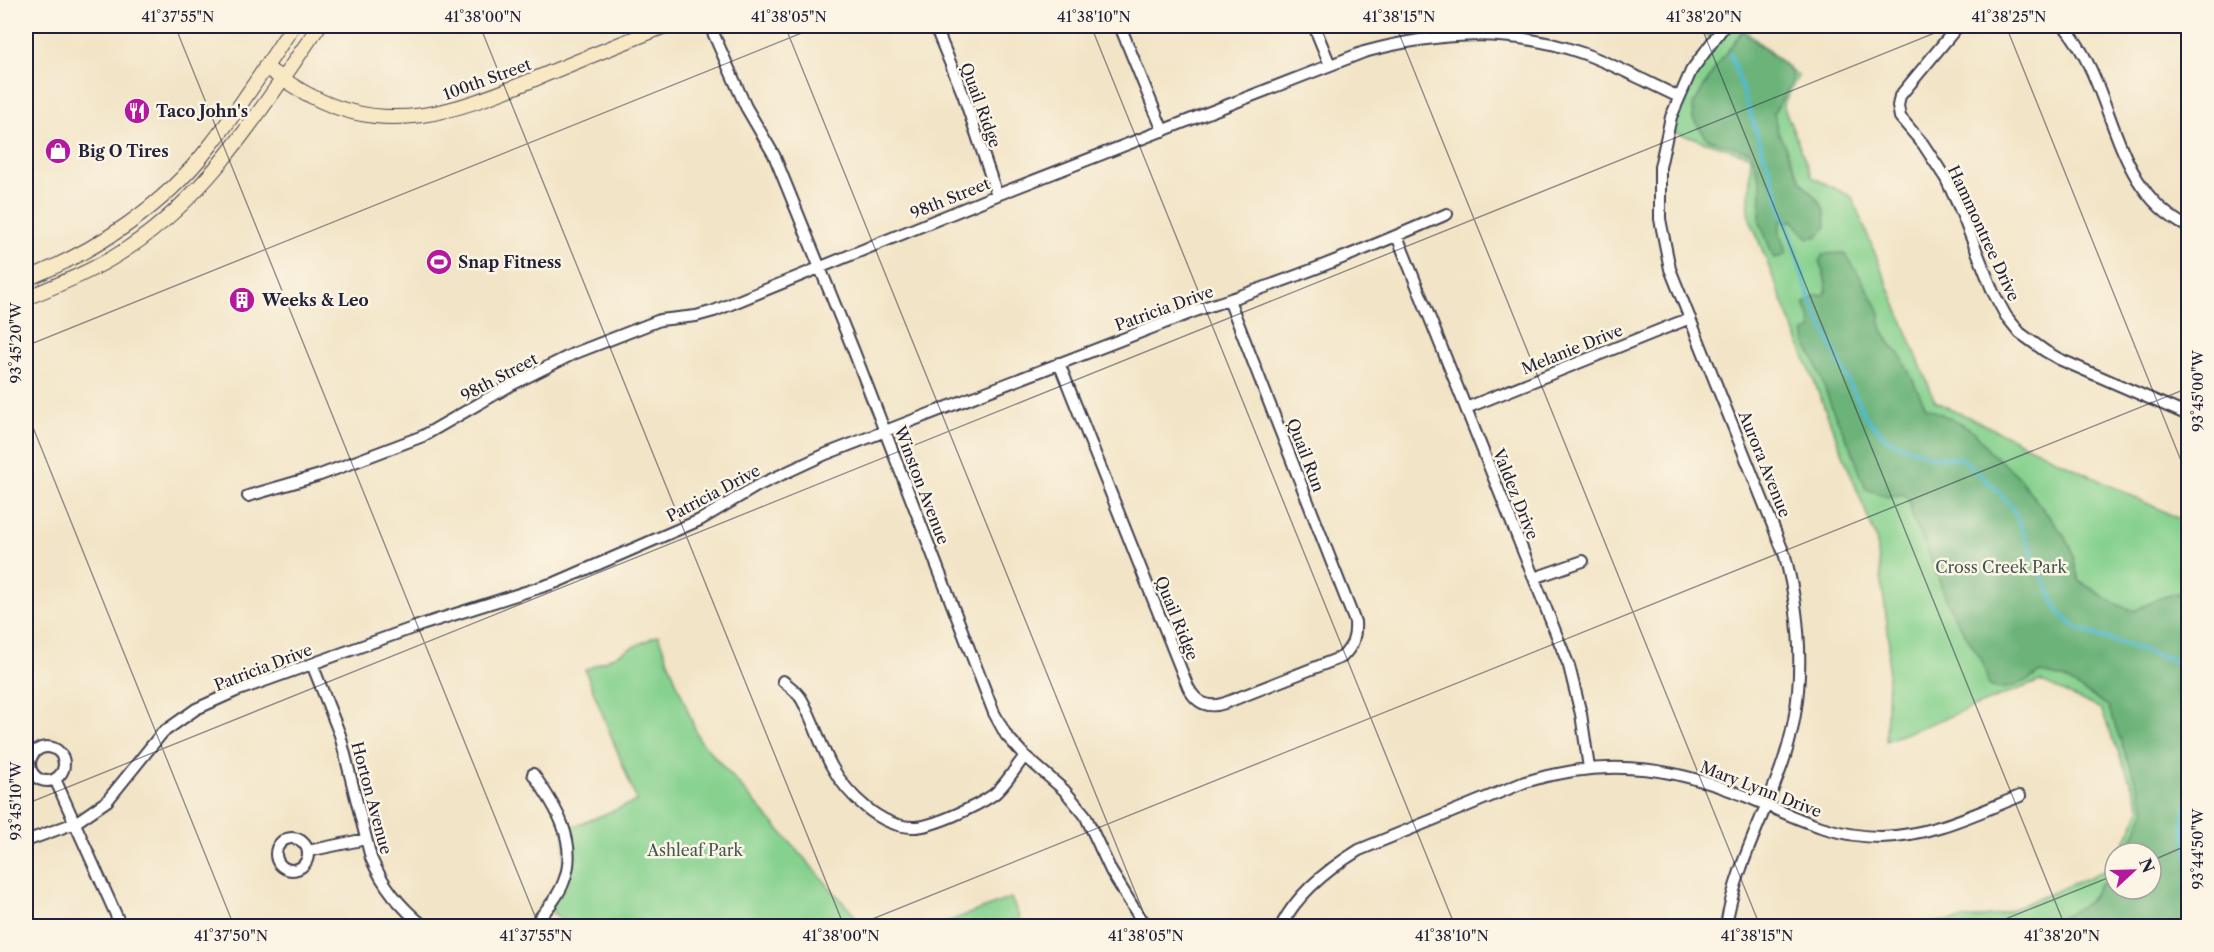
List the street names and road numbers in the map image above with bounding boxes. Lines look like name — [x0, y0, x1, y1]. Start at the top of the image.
street label: 100th Street — [440, 54, 534, 104]
street label: Quail Ridge — [956, 60, 1006, 150]
street label: Hammontree Drive — [1944, 162, 2024, 304]
street label: 98th Street — [907, 173, 993, 223]
street label: Patricia Drive — [1112, 281, 1216, 335]
street label: Melanie Drive — [1518, 320, 1626, 378]
street label: 98th Street — [457, 348, 541, 406]
street label: Aurora Avenue — [1734, 407, 1795, 520]
street label: Quail Run — [1283, 415, 1329, 495]
street label: Winston Avenue — [890, 422, 954, 547]
street label: Valdez Drive — [1488, 445, 1543, 542]
street label: Patricia Drive — [663, 460, 763, 526]
street label: Quail Ridge — [1151, 573, 1203, 663]
street label: Patricia Drive — [211, 639, 315, 695]
street label: Horton Avenue — [347, 739, 397, 857]
street label: Mary Lynn Drive — [1698, 757, 1825, 821]

